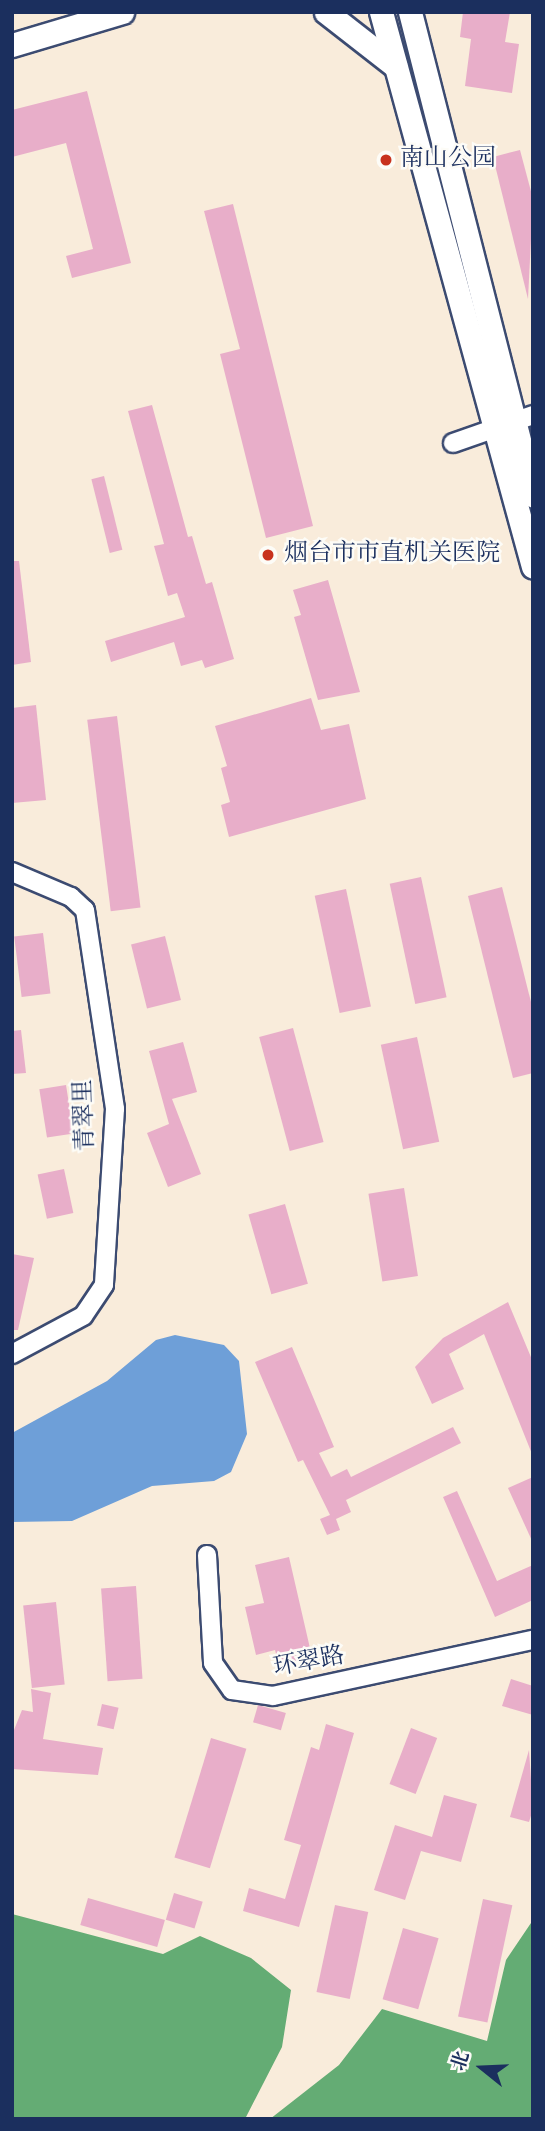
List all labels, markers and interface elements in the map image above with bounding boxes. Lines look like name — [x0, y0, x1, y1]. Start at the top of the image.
place label: 南山公园 — [400, 146, 496, 174]
marker: 南山公园 — [378, 152, 394, 168]
place label: 烟台市市直机关医院 — [284, 541, 500, 569]
marker: 烟台市市直机关医院 — [258, 545, 278, 565]
street label: 青翠里 — [70, 1079, 102, 1151]
street label: 环翠路 — [271, 1643, 347, 1683]
north arrow — [447, 2033, 517, 2103]
text: 北 — [450, 2049, 474, 2073]

